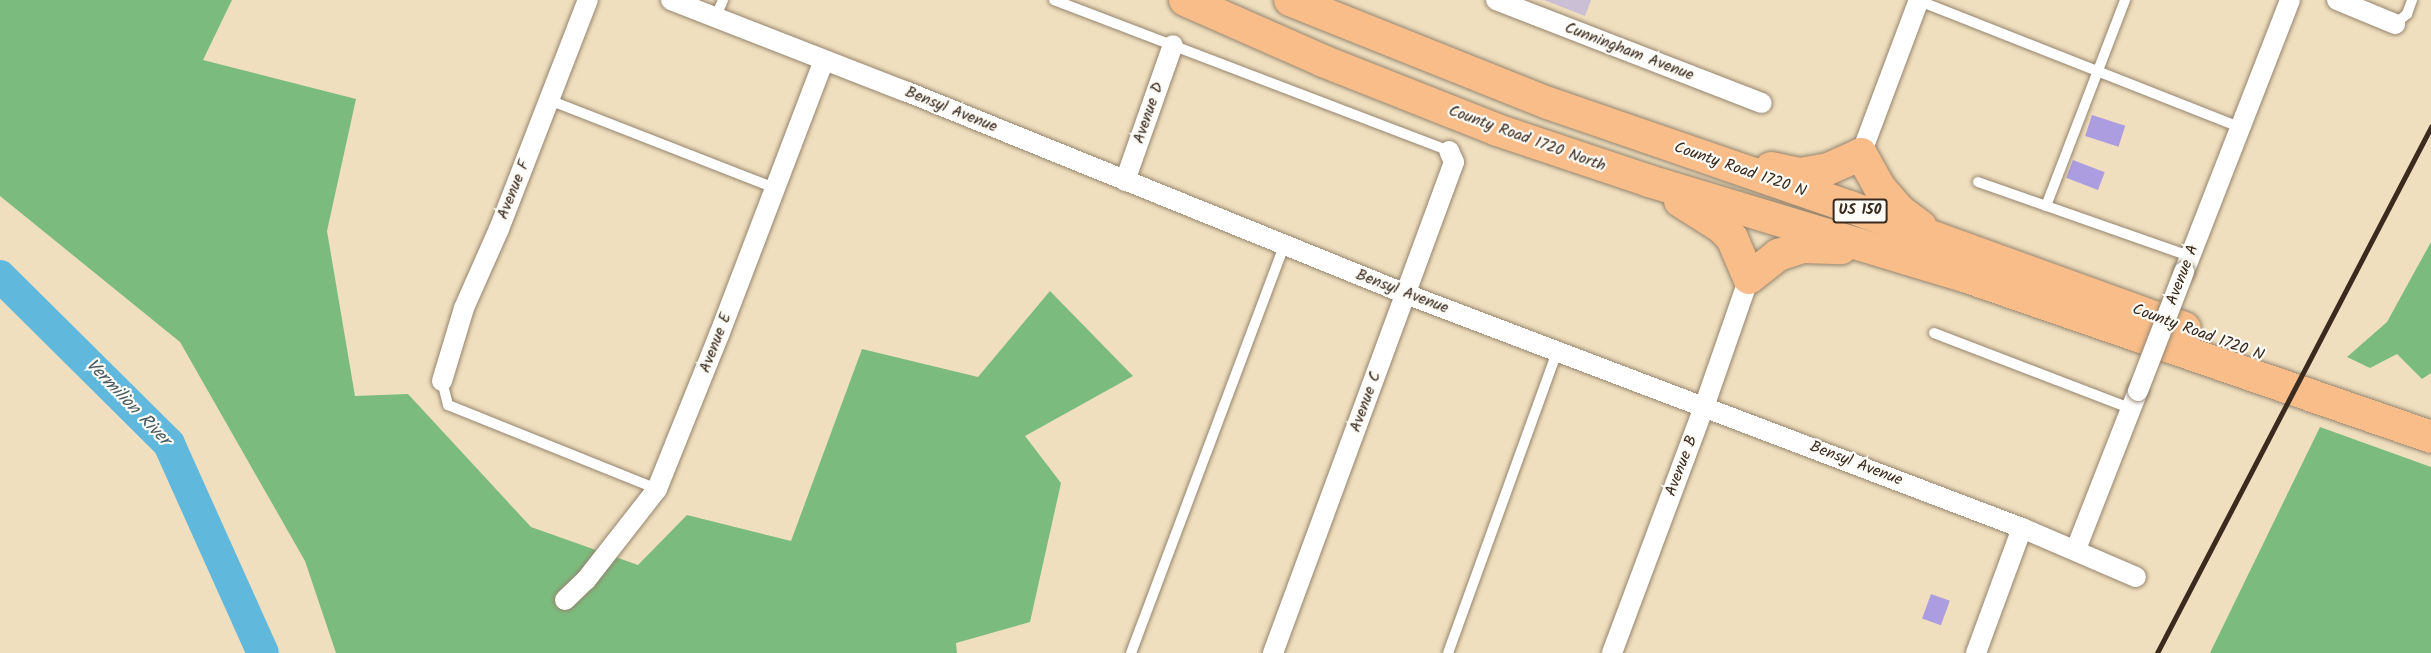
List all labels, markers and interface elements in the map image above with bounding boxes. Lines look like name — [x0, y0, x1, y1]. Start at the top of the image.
street label: Cunningham Avenue — [1562, 19, 1696, 85]
street label: Avenue D — [1130, 80, 1168, 146]
street label: Bensyl Avenue — [902, 83, 1000, 137]
street label: County Road 1720 North — [1446, 102, 1608, 176]
street label: County Road 1720 N — [1671, 138, 1809, 202]
street label: Avenue F — [494, 158, 534, 222]
road number: US 150 — [1832, 199, 1888, 223]
street label: Avenue A — [2163, 242, 2203, 308]
street label: Bensyl Avenue — [1353, 266, 1451, 318]
street label: County Road 1720 N — [2130, 300, 2266, 366]
street label: Avenue E — [696, 310, 736, 376]
water label: Vermilion River — [80, 355, 174, 451]
street label: Avenue C — [1346, 369, 1386, 435]
street label: Avenue B — [1662, 433, 1702, 499]
street label: Bensyl Avenue — [1807, 438, 1905, 490]

